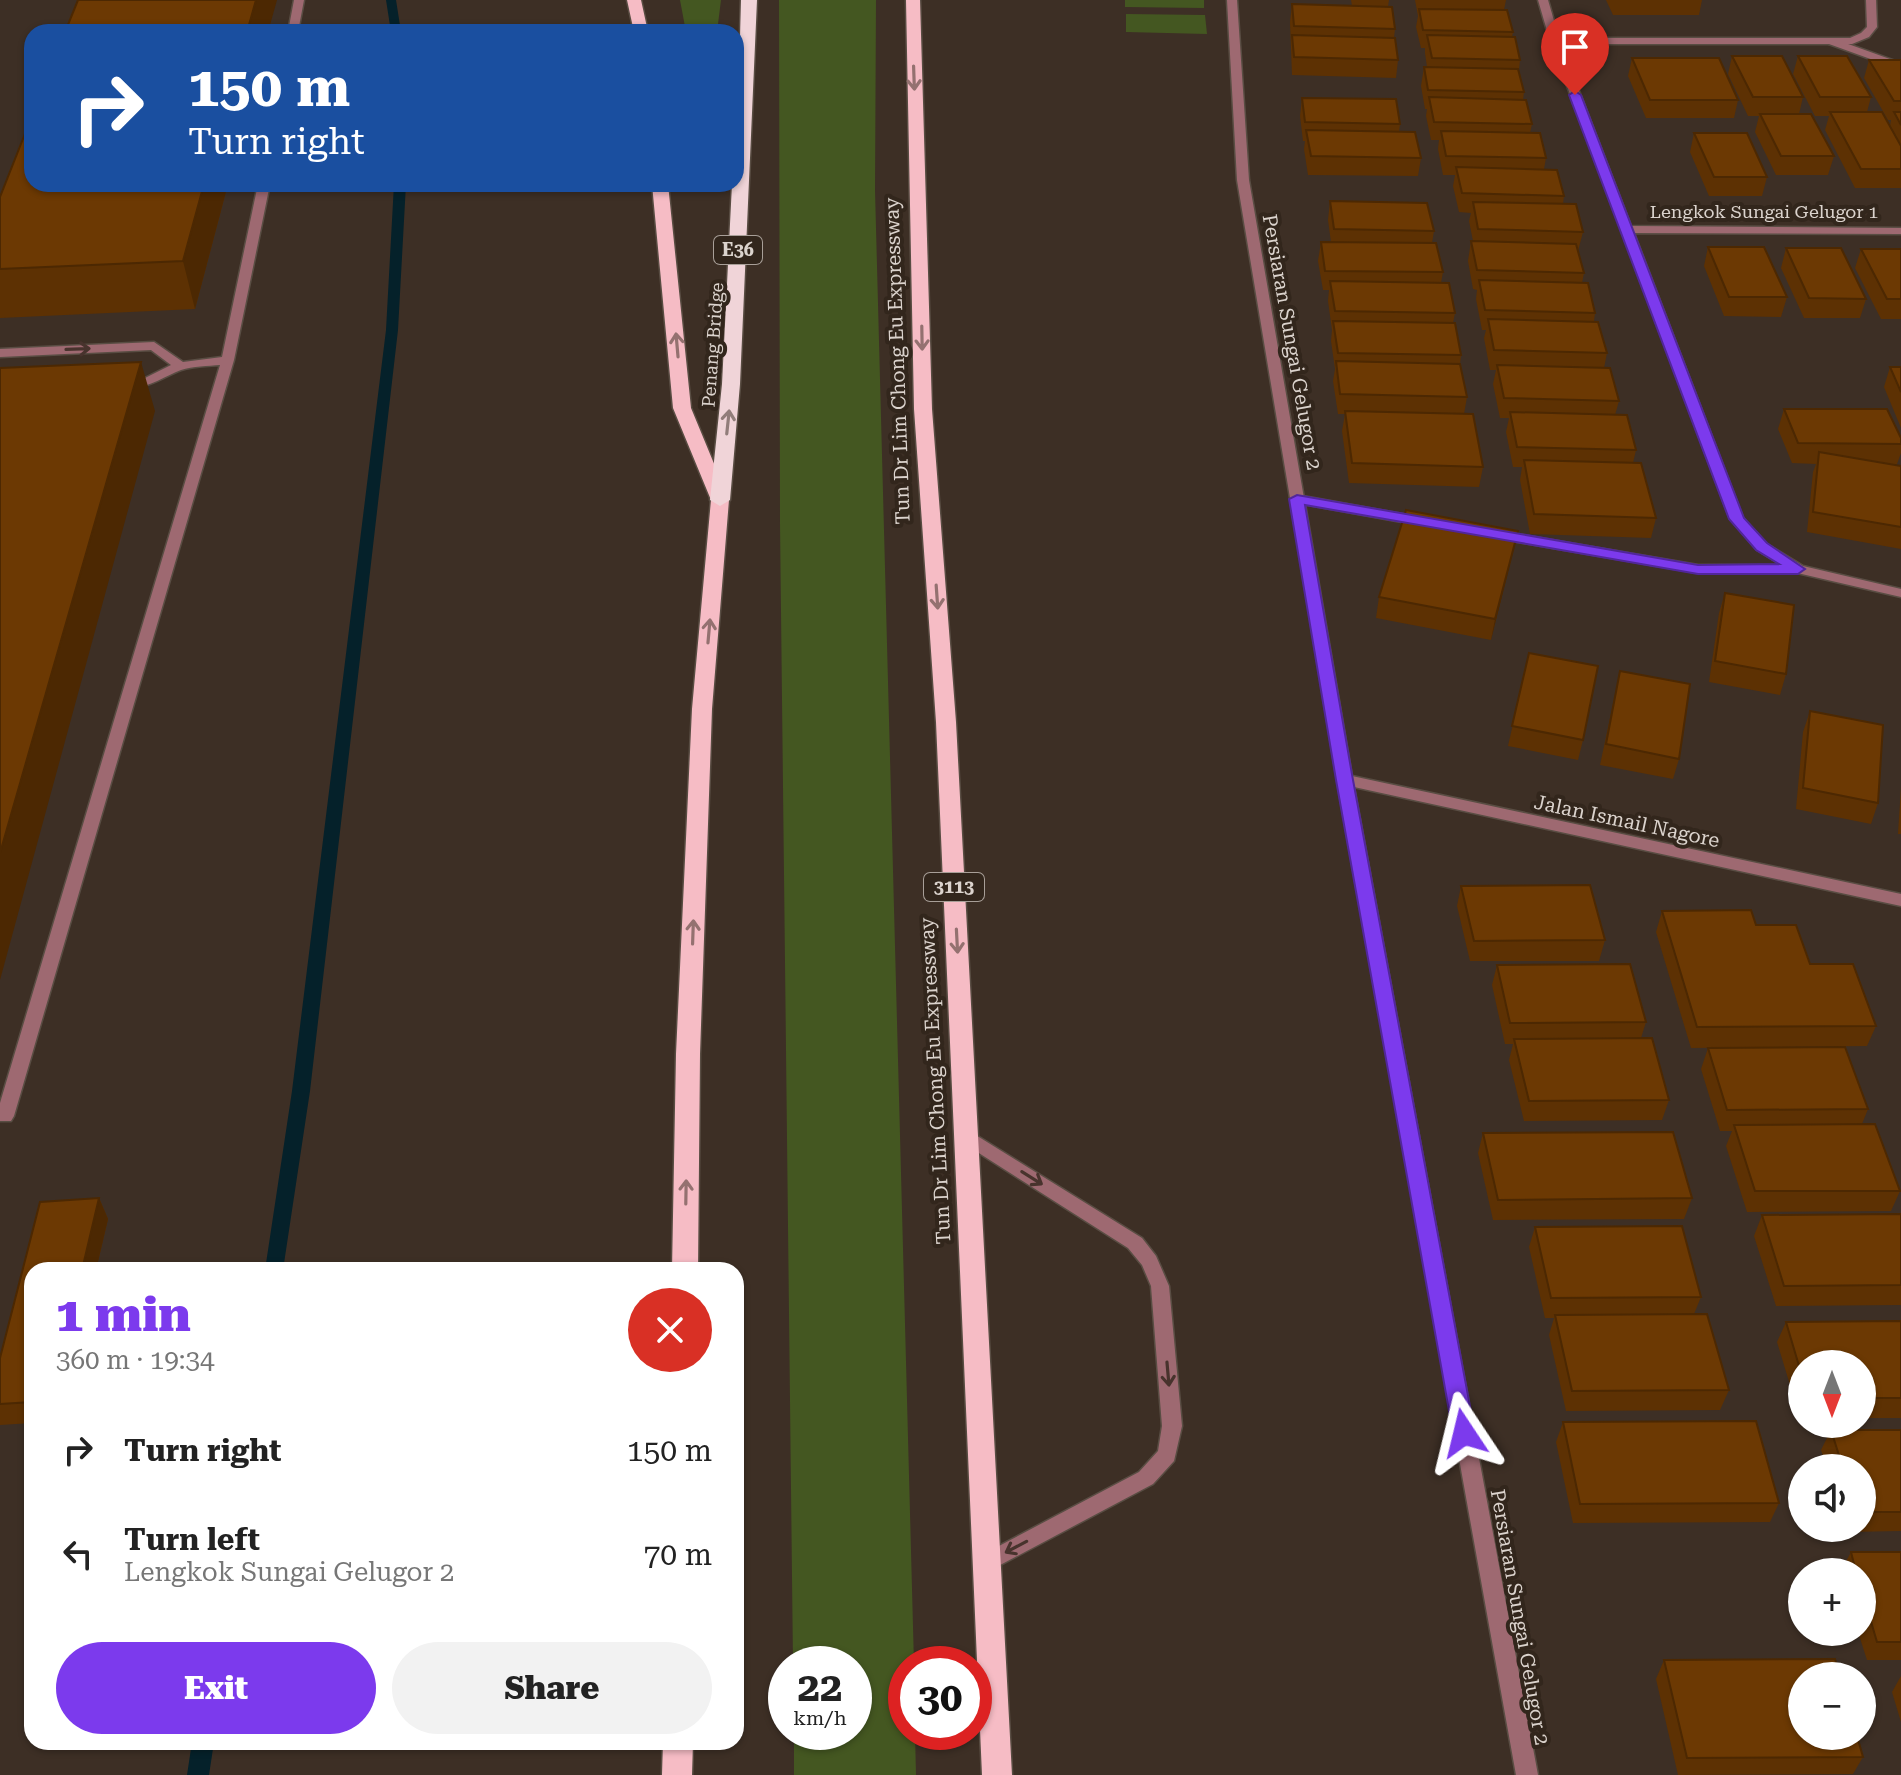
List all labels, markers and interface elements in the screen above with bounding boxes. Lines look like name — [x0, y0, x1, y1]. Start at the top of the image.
pin — [1541, 13, 1609, 95]
icon: arrive — [1553, 25, 1597, 69]
text: 150 m — [188, 54, 350, 120]
icon: right — [56, 56, 160, 160]
one-way arrow — [906, 64, 922, 91]
text: Turn right — [188, 121, 365, 163]
street label: Tun Dr Lim Chong Eu Expressway — [879, 197, 915, 525]
street label: Lengkok Sungai Gelugor 1 — [1650, 201, 1878, 222]
street label: Persiaran Sungai Gelugor 2 — [1258, 212, 1326, 472]
road number: E36 — [714, 236, 762, 264]
street label: Penang Bridge — [698, 282, 727, 408]
one-way arrow — [915, 324, 930, 351]
one-way arrow — [669, 332, 684, 359]
one-way arrow — [64, 342, 91, 357]
one-way arrow — [720, 409, 735, 436]
one-way arrow — [930, 583, 945, 610]
one-way arrow — [702, 618, 717, 645]
street label: Jalan Ismail Nagore — [1532, 790, 1722, 852]
road number: 3113 — [924, 873, 984, 901]
street label: Tun Dr Lim Chong Eu Expressway — [914, 917, 956, 1245]
one-way arrow — [686, 919, 701, 946]
one-way arrow — [949, 927, 964, 954]
one-way arrow — [1020, 1170, 1043, 1186]
one-way arrow — [678, 1179, 694, 1206]
text: 1 min — [56, 1287, 191, 1343]
button: close — [628, 1288, 712, 1372]
text: 360 m · 19:34 — [56, 1345, 215, 1375]
north arrow — [1788, 1350, 1876, 1438]
map controls — [1788, 1350, 1876, 1750]
one-way arrow — [1160, 1360, 1175, 1387]
position arrow — [1422, 1391, 1506, 1475]
icon: right — [56, 1428, 100, 1472]
text: Turn right — [124, 1433, 281, 1468]
text: 150 m — [627, 1433, 712, 1468]
button: sound — [1788, 1454, 1876, 1542]
street label: Persiaran Sungai Gelugor 2 — [1486, 1487, 1554, 1747]
text: Turn left — [124, 1522, 260, 1557]
icon: left — [56, 1532, 100, 1576]
text: 70 m — [643, 1537, 712, 1572]
one-way arrow — [1004, 1540, 1028, 1556]
text: Lengkok Sungai Gelugor 2 — [124, 1557, 454, 1587]
button: + — [1788, 1558, 1876, 1646]
button: Exit — [56, 1642, 376, 1734]
button: Share — [392, 1642, 712, 1734]
speed limit sign: 30 — [888, 1646, 992, 1750]
button: − — [1788, 1662, 1876, 1750]
text: 22 — [798, 1664, 842, 1711]
text: km/h — [793, 1706, 847, 1730]

